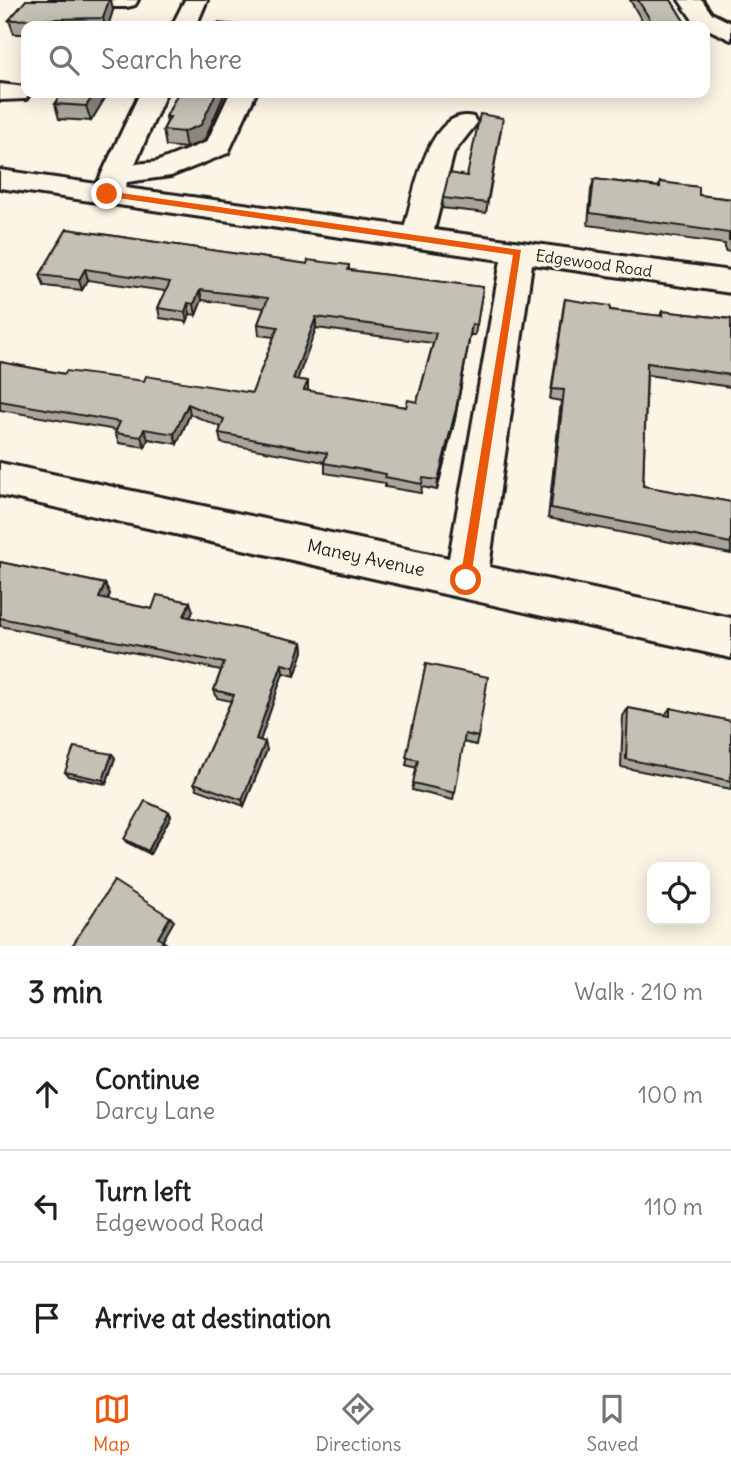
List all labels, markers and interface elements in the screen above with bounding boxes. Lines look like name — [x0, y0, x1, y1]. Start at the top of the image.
search box — [21, 21, 710, 98]
icon: search — [45, 41, 83, 79]
text: Search here — [101, 43, 242, 76]
route end — [91, 178, 122, 209]
street label: Edgewood Road — [534, 245, 654, 281]
street label: Maney Avenue — [305, 534, 427, 581]
route start — [450, 564, 481, 595]
map controls — [647, 862, 710, 925]
button: locate — [647, 862, 710, 925]
text: 3 min — [28, 973, 103, 1011]
text: Walk · 210 m — [574, 977, 703, 1006]
text: Continue — [95, 1063, 200, 1096]
icon: ahead — [28, 1075, 66, 1113]
text: 100 m — [638, 1080, 703, 1109]
text: Darcy Lane — [95, 1096, 215, 1125]
text: Turn left — [95, 1175, 191, 1208]
icon: left — [28, 1187, 66, 1225]
text: 110 m — [644, 1192, 703, 1221]
text: Edgewood Road — [95, 1208, 264, 1237]
icon: arrive — [28, 1299, 66, 1337]
text: Arrive at destination — [95, 1302, 331, 1335]
tab: Map — [93, 1390, 131, 1456]
tab: Directions — [316, 1390, 401, 1456]
tab: Saved — [586, 1390, 638, 1456]

